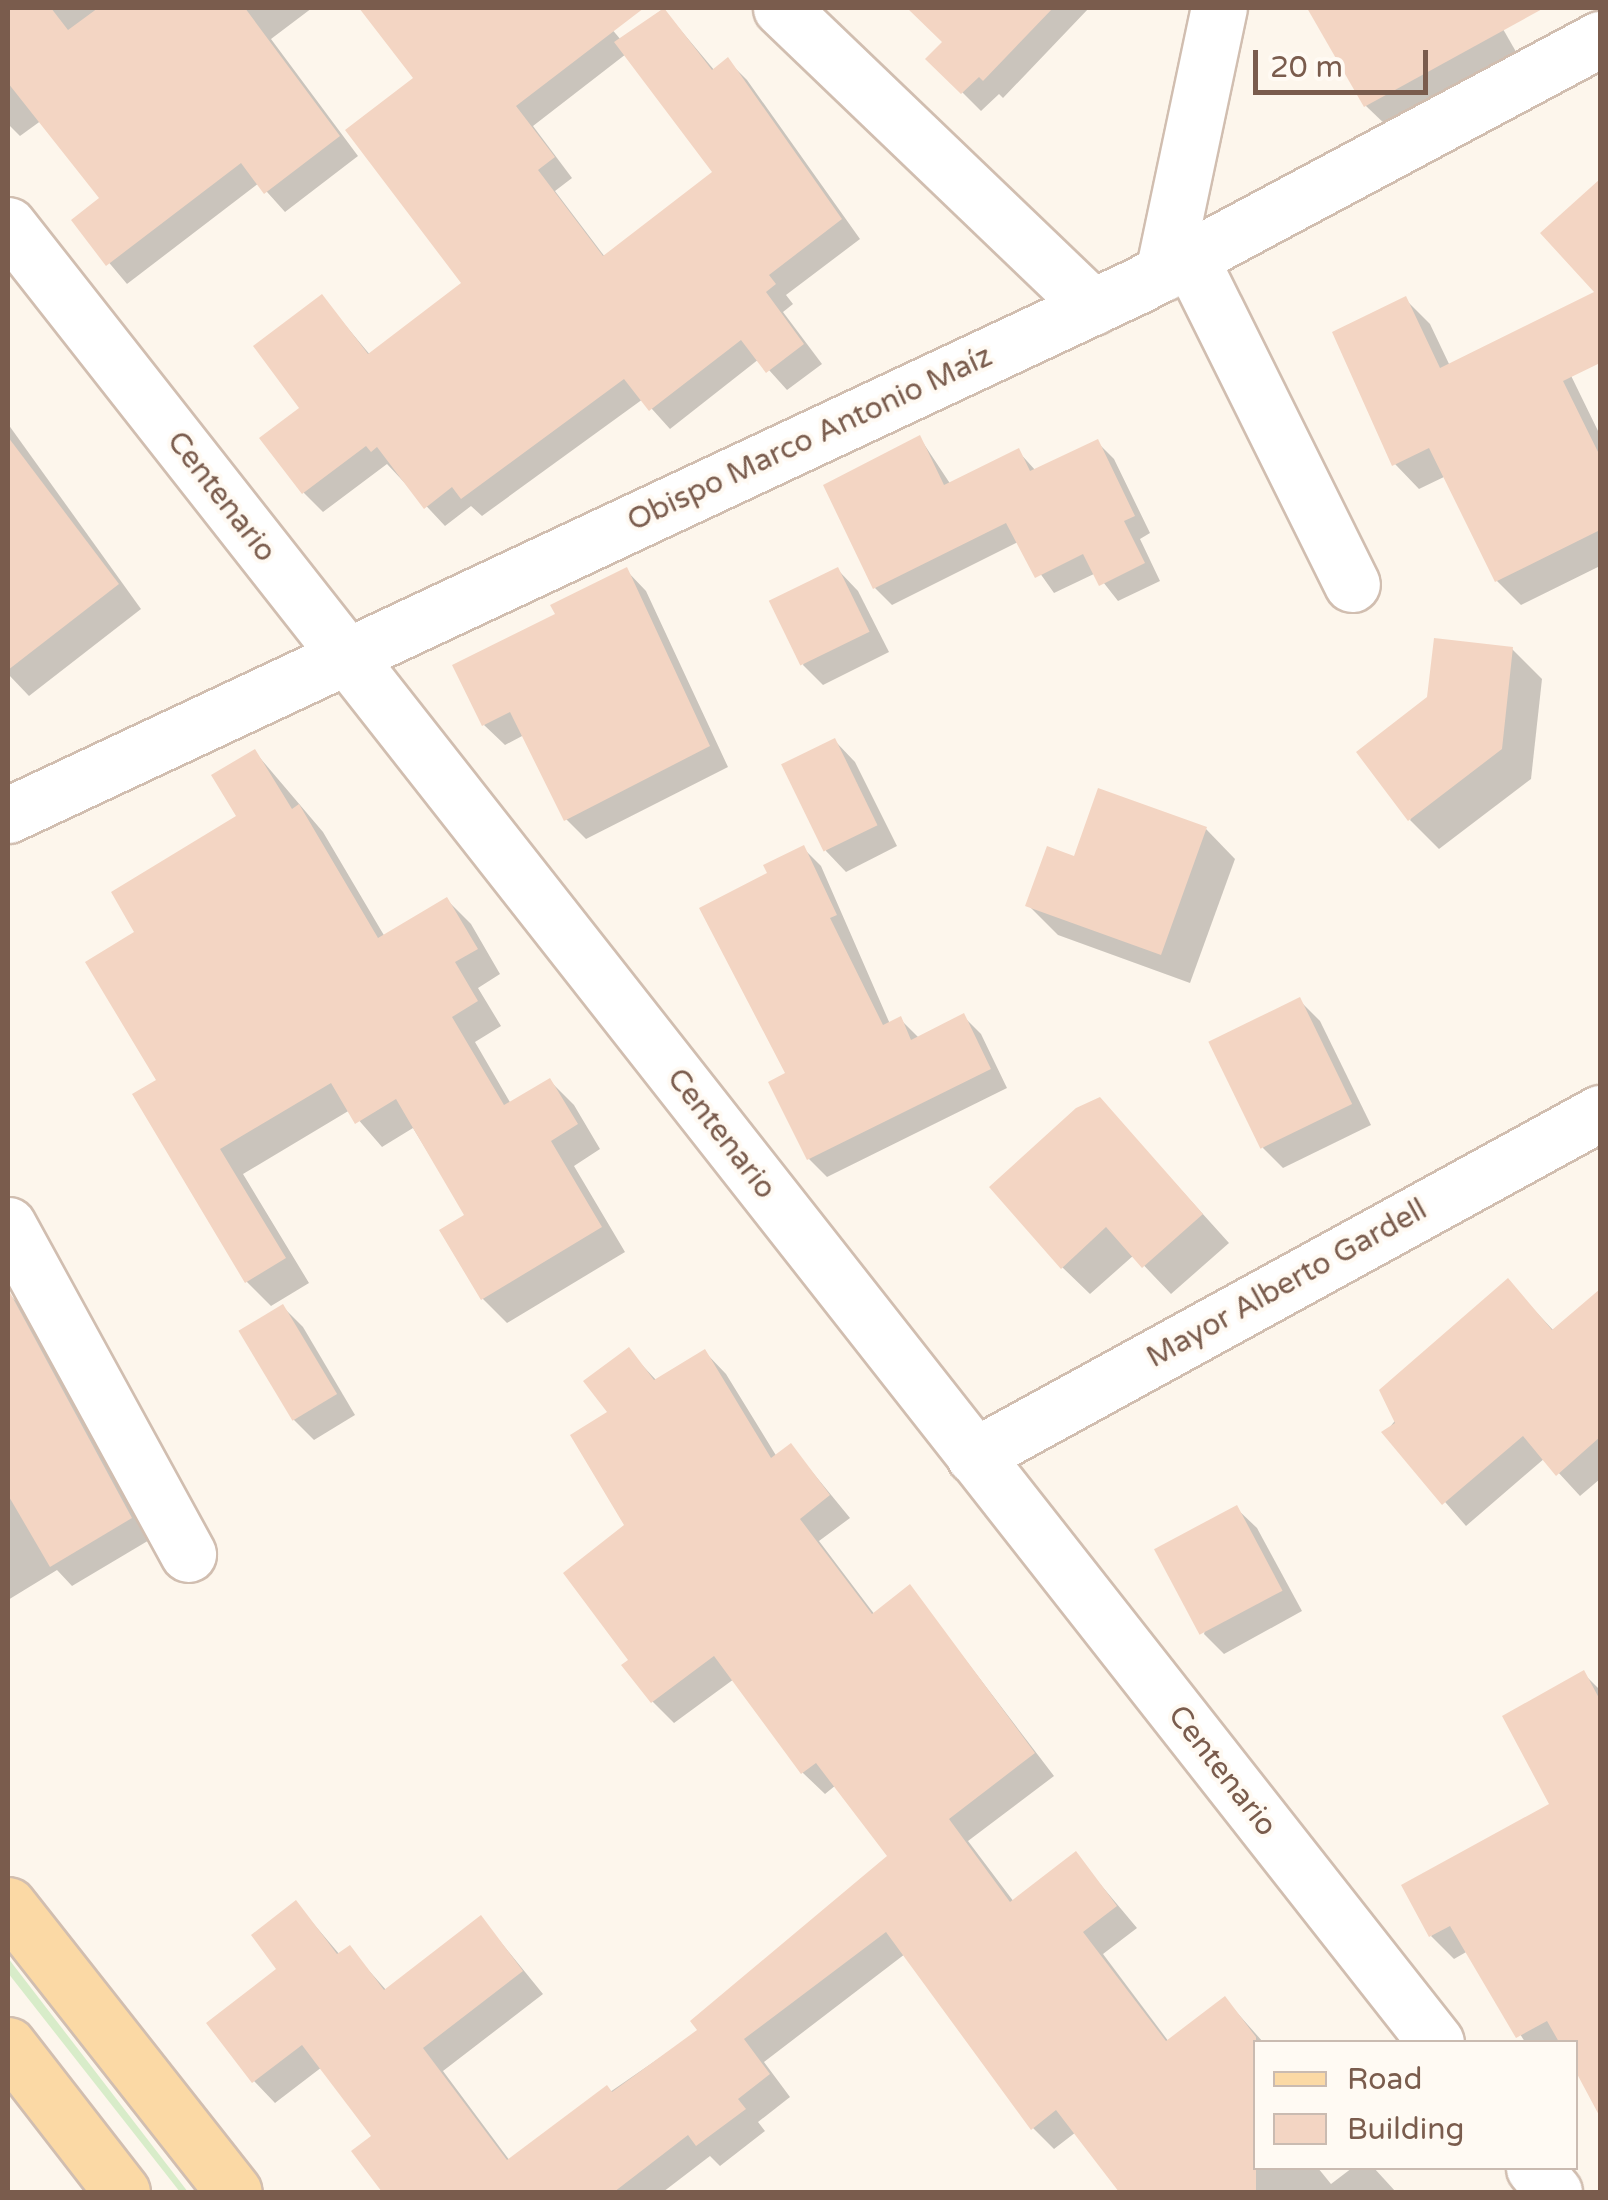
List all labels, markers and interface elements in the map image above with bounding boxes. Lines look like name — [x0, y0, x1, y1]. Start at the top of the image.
scale bar — [1258, 30, 1433, 92]
text: 20 m — [1270, 49, 1343, 86]
street label: Obispo Marco Antonio Maíz — [622, 339, 998, 539]
street label: Centenario — [159, 425, 283, 569]
street label: Centenario — [659, 1062, 783, 1206]
street label: Mayor Alberto Gardell — [1141, 1192, 1433, 1376]
street label: Centenario — [1160, 1699, 1284, 1843]
legend — [1253, 2040, 1578, 2170]
text: Road — [1347, 2061, 1422, 2098]
text: Building — [1347, 2111, 1464, 2148]

